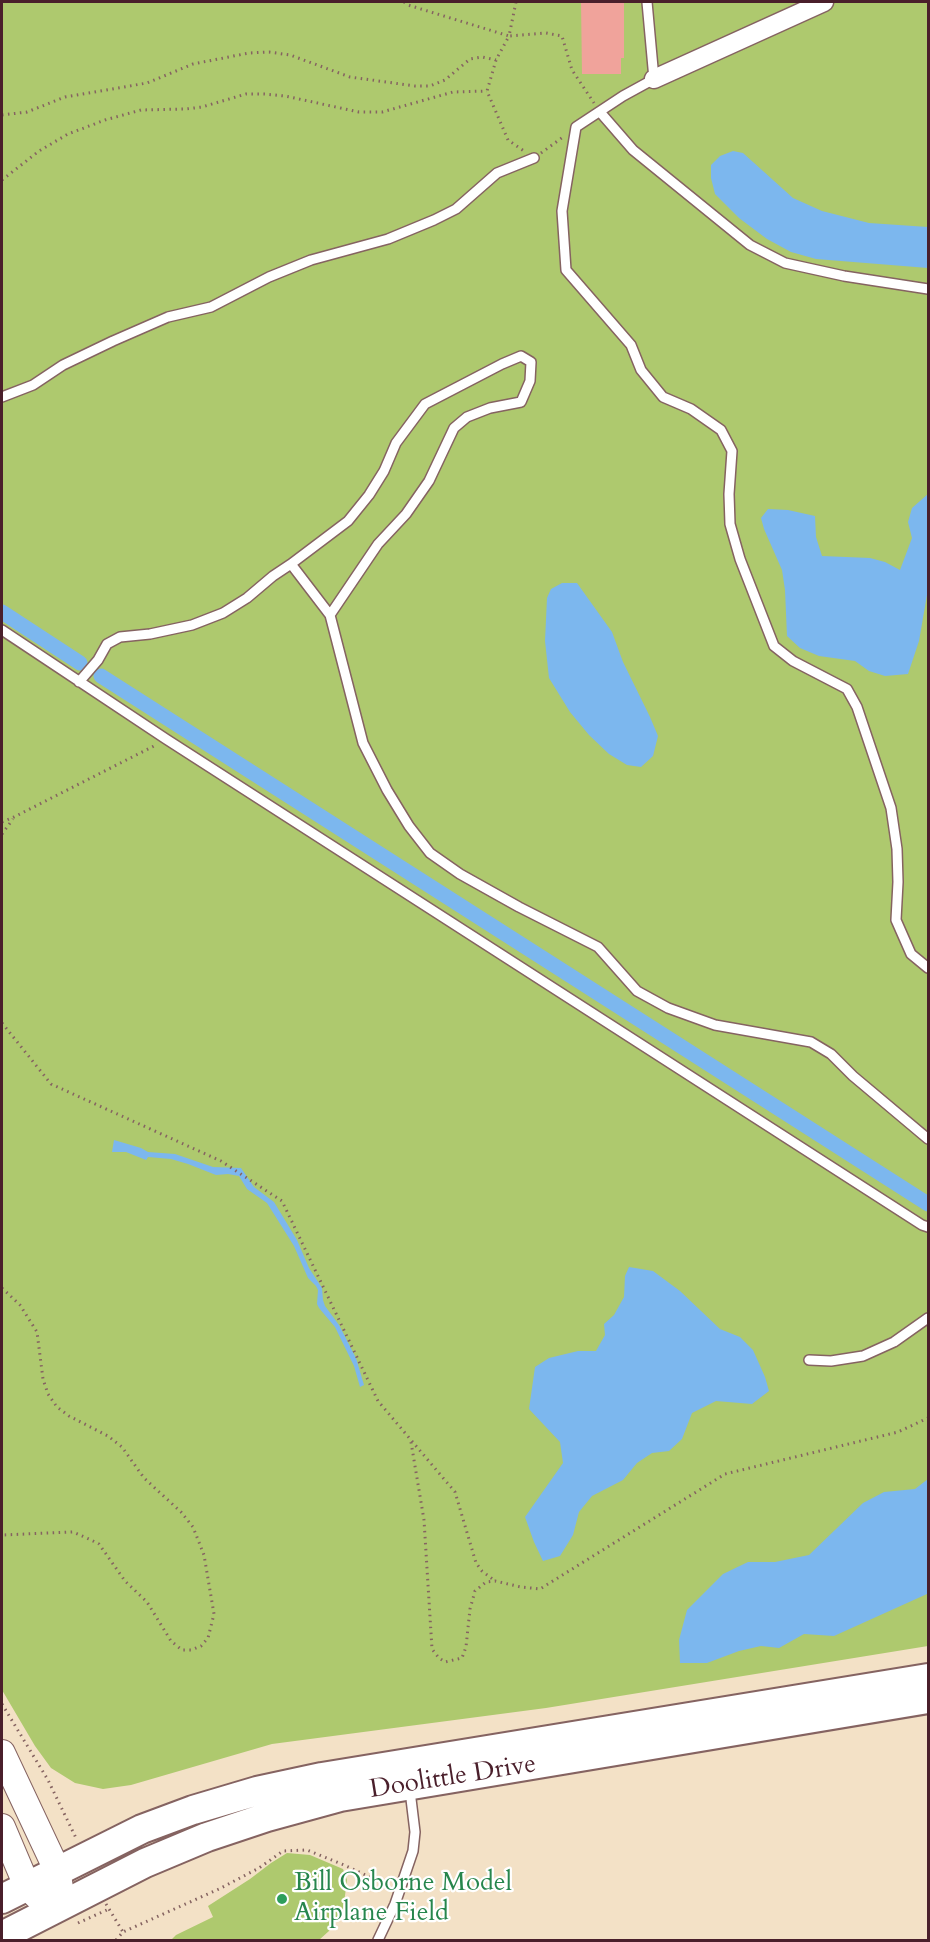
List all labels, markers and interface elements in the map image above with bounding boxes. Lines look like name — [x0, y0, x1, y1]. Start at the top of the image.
street label: Doolittle Drive — [368, 1749, 538, 1807]
place label: Bill Osborne Model Airplane Field — [294, 1868, 512, 1930]
marker: Bill Osborne Model Airplane Field — [275, 1892, 289, 1906]

